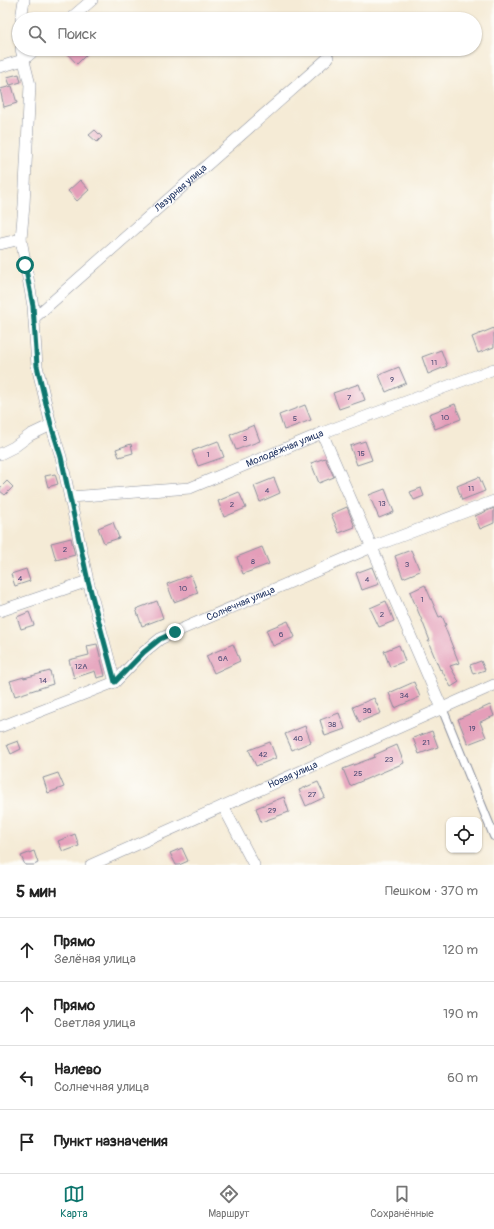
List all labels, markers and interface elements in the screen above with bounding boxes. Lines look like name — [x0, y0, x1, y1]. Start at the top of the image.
search box — [12, 12, 482, 56]
icon: search — [26, 23, 48, 45]
text: Поиск — [58, 25, 97, 44]
street label: Лазурная улица — [151, 162, 210, 215]
route start — [16, 256, 34, 274]
house number: 11 — [431, 358, 437, 367]
house number: 9 — [390, 375, 394, 384]
house number: 7 — [347, 393, 352, 402]
house number: 10 — [441, 413, 450, 422]
house number: 5 — [293, 414, 297, 423]
street label: Молодёжная улица — [244, 427, 325, 470]
house number: 3 — [243, 434, 248, 443]
house number: 15 — [357, 449, 365, 458]
house number: 1 — [206, 450, 210, 459]
house number: 11 — [468, 484, 474, 493]
house number: 4 — [265, 486, 270, 495]
house number: 13 — [378, 499, 386, 508]
house number: 2 — [230, 500, 235, 509]
house number: 2 — [63, 545, 68, 554]
house number: 8 — [251, 557, 255, 566]
house number: 3 — [405, 560, 410, 569]
house number: 4 — [18, 574, 23, 583]
house number: 4 — [365, 575, 370, 584]
street label: Солнечная улица — [205, 583, 277, 624]
house number: 10 — [179, 584, 188, 593]
house number: 1 — [420, 595, 424, 604]
house number: 2 — [380, 610, 385, 619]
route end — [166, 623, 184, 641]
house number: 6 — [279, 630, 284, 639]
house number: 6А — [218, 654, 228, 663]
house number: 12А — [75, 662, 87, 671]
house number: 14 — [39, 676, 47, 685]
house number: 34 — [399, 691, 409, 700]
house number: 36 — [362, 706, 372, 715]
house number: 38 — [328, 720, 336, 729]
house number: 19 — [468, 724, 476, 733]
house number: 40 — [293, 734, 304, 743]
house number: 21 — [422, 738, 430, 747]
house number: 42 — [258, 750, 268, 759]
house number: 23 — [385, 755, 394, 764]
street label: Новая улица — [266, 758, 320, 791]
house number: 25 — [354, 769, 362, 778]
house number: 27 — [308, 790, 317, 799]
house number: 29 — [268, 806, 276, 815]
map controls — [446, 817, 482, 853]
button: locate — [446, 817, 482, 853]
text: 5 мин — [16, 881, 56, 902]
text: Пешком · 370 m — [385, 883, 478, 899]
text: Прямо — [54, 932, 95, 951]
icon: ahead — [16, 939, 38, 961]
text: 120 m — [442, 942, 478, 958]
text: Зелёная улица — [54, 951, 136, 967]
text: Прямо — [54, 996, 95, 1015]
icon: ahead — [16, 1003, 38, 1025]
text: 190 m — [443, 1006, 478, 1022]
text: Светлая улица — [54, 1015, 136, 1031]
text: Налево — [54, 1060, 101, 1079]
icon: left — [16, 1067, 38, 1089]
text: 60 m — [447, 1070, 478, 1086]
text: Солнечная улица — [54, 1079, 149, 1095]
icon: arrive — [16, 1131, 38, 1153]
text: Пункт назначения — [54, 1132, 168, 1151]
tab: Карта — [60, 1183, 88, 1220]
tab: Маршрут — [208, 1183, 250, 1220]
tab: Сохранённые — [370, 1183, 434, 1220]

